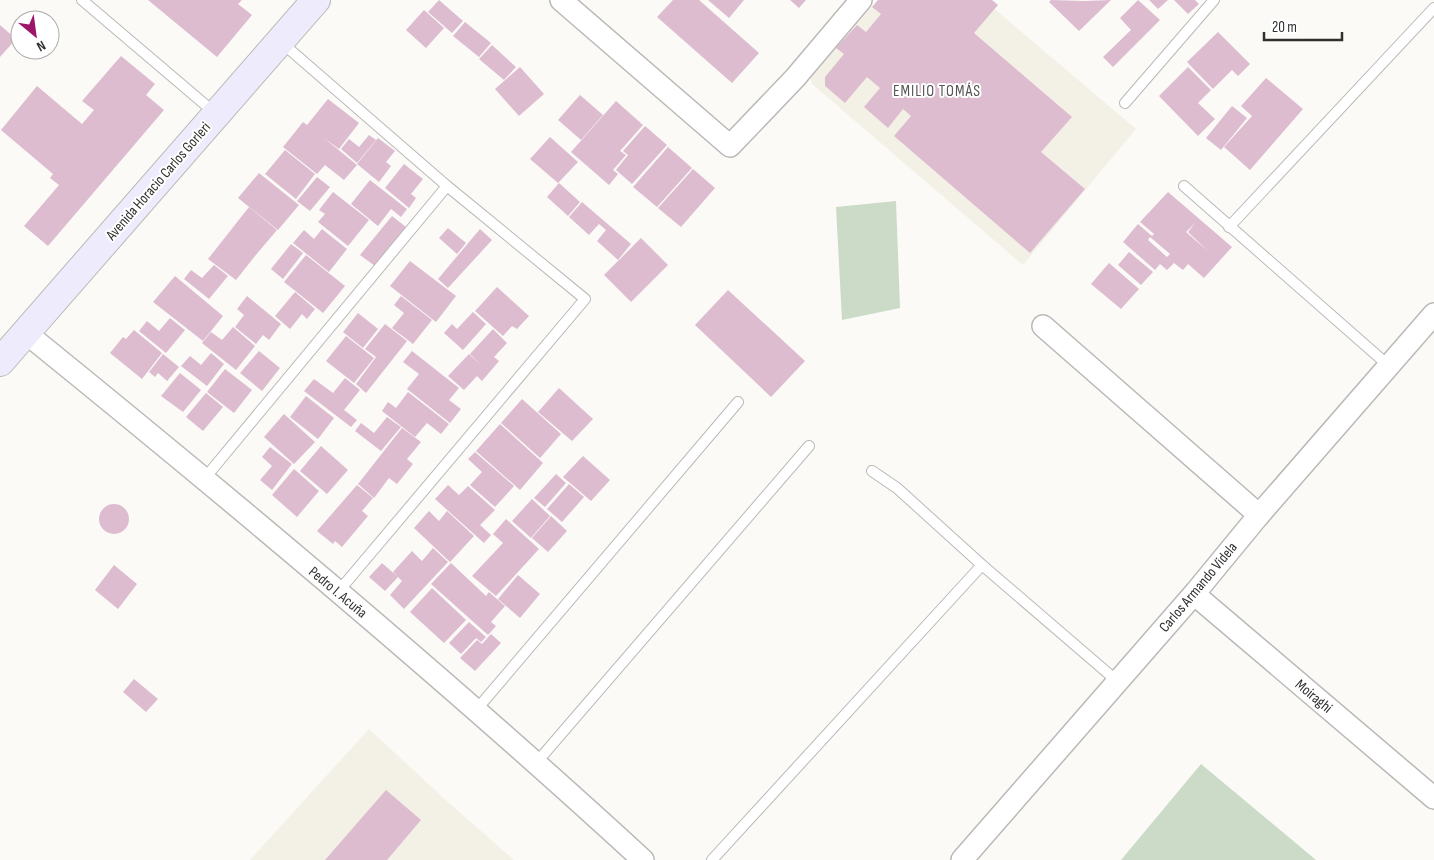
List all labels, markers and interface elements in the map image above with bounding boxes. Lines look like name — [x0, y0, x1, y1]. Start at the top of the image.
north arrow — [10, 10, 60, 60]
scale bar — [1264, 10, 1342, 42]
text: 20 m — [1272, 18, 1297, 37]
text: N — [34, 37, 48, 55]
district label: EMILIO TOMÁS — [893, 82, 981, 101]
street label: Avenida Horacio Carlos Gorleri — [101, 118, 215, 245]
street label: Carlos Armando Videla — [1155, 538, 1242, 636]
street label: Pedro I. Acuña — [305, 562, 371, 623]
street label: Moiraghi — [1291, 675, 1336, 718]

